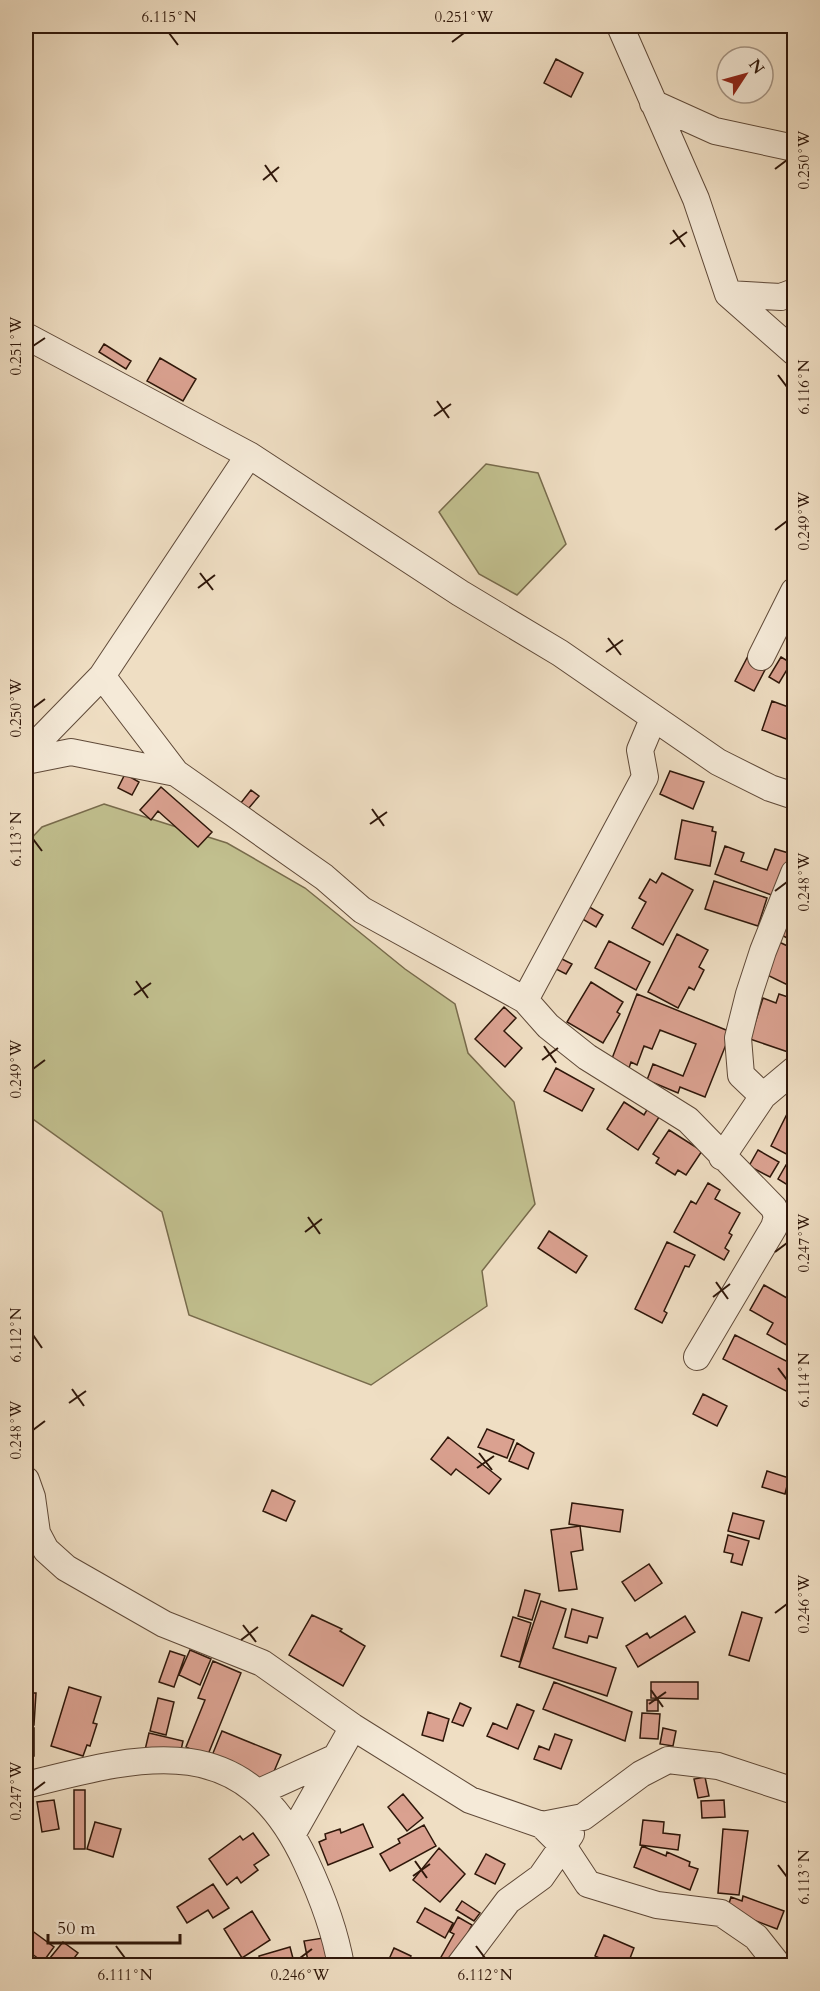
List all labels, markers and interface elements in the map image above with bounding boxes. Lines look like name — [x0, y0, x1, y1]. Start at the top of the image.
text: 6.115°N — [141, 7, 197, 27]
text: 0.251°W — [435, 7, 494, 27]
north arrow — [715, 45, 775, 105]
text: N — [743, 55, 769, 79]
text: 0.250°W — [794, 130, 814, 189]
text: 0.251°W — [6, 316, 26, 375]
text: 6.116°N — [794, 359, 814, 415]
text: 0.249°W — [794, 491, 814, 550]
text: 0.250°W — [6, 678, 26, 737]
text: 6.113°N — [6, 811, 26, 867]
text: 0.248°W — [794, 852, 814, 911]
text: 0.249°W — [6, 1039, 26, 1098]
text: 0.247°W — [794, 1213, 814, 1272]
text: 6.112°N — [6, 1307, 26, 1363]
text: 6.114°N — [794, 1352, 814, 1408]
text: 0.248°W — [6, 1400, 26, 1459]
text: 0.246°W — [794, 1574, 814, 1633]
text: 0.247°W — [6, 1761, 26, 1820]
text: 6.113°N — [794, 1849, 814, 1905]
scale bar — [48, 1907, 180, 1945]
text: 50 m — [57, 1916, 96, 1941]
text: 6.111°N — [97, 1965, 153, 1985]
text: 0.246°W — [271, 1965, 330, 1985]
text: 6.112°N — [457, 1965, 513, 1985]

